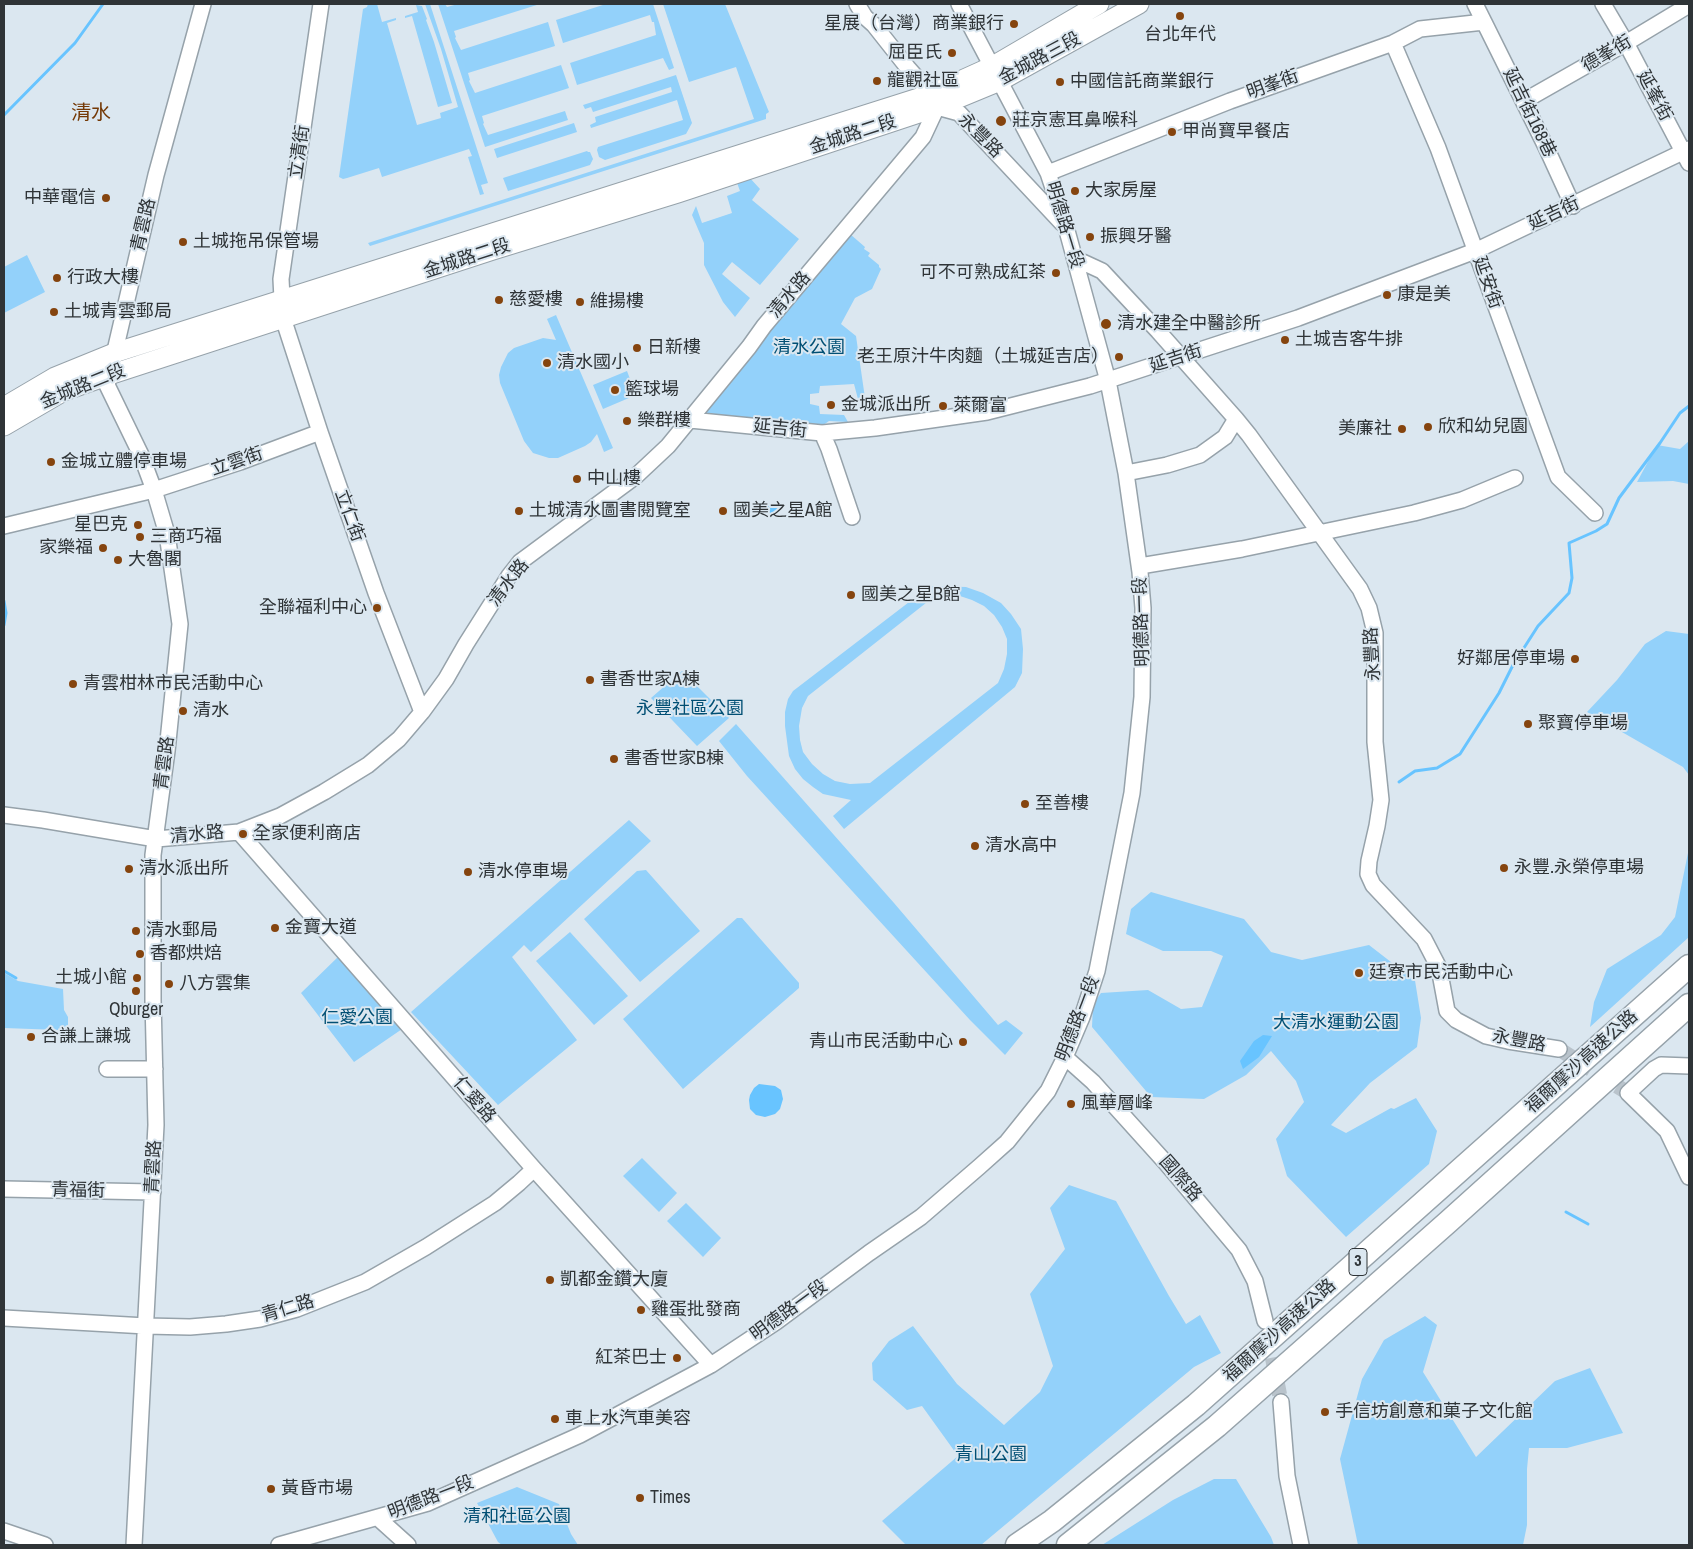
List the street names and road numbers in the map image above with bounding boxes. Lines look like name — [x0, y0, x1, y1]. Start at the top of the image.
street label: 金城路三段 — [995, 28, 1085, 90]
street label: 德峯街 — [1578, 31, 1636, 77]
street label: 延吉街168巷 — [1498, 65, 1560, 161]
street label: 明峯街 — [1244, 66, 1302, 104]
street label: 延峯街 — [1632, 67, 1676, 125]
street label: 永豐路 — [953, 109, 1007, 163]
street label: 金城路二段 — [807, 111, 899, 159]
street label: 立清街 — [286, 124, 314, 180]
street label: 明德路一段 — [1041, 179, 1087, 271]
street label: 延吉街 — [1525, 193, 1583, 235]
street label: 青雲路 — [127, 196, 161, 254]
street label: 金城路二段 — [421, 235, 513, 283]
street label: 延安街 — [1468, 254, 1506, 312]
street label: 清水路 — [764, 267, 816, 323]
street label: 延吉街 — [1147, 340, 1205, 378]
street label: 金城路二段 — [37, 360, 129, 414]
street label: 延吉街 — [752, 415, 808, 443]
street label: 立雲街 — [208, 443, 266, 481]
street label: 立仁街 — [330, 487, 368, 545]
street label: 清水路 — [484, 555, 534, 611]
street label: 明德路一段 — [1130, 577, 1154, 667]
street label: 永豐路 — [1361, 626, 1385, 682]
street label: 青雲路 — [151, 735, 179, 791]
street label: 清水路 — [169, 822, 225, 848]
street label: 明德路一段 — [1052, 973, 1104, 1065]
street label: 福爾摩沙高速公路 — [1521, 1006, 1643, 1118]
street label: 永豐路 — [1490, 1025, 1548, 1057]
street label: 仁愛路 — [448, 1073, 500, 1127]
street label: 青雲路 — [142, 1139, 166, 1195]
street label: 國際路 — [1154, 1152, 1206, 1206]
street label: 青福街 — [51, 1180, 105, 1202]
road number: 3 — [1349, 1248, 1367, 1276]
street label: 福爾摩沙高速公路 — [1219, 1275, 1341, 1387]
street label: 明德路一段 — [746, 1276, 832, 1346]
street label: 青仁路 — [259, 1291, 317, 1327]
street label: 明德路一段 — [385, 1472, 477, 1524]

